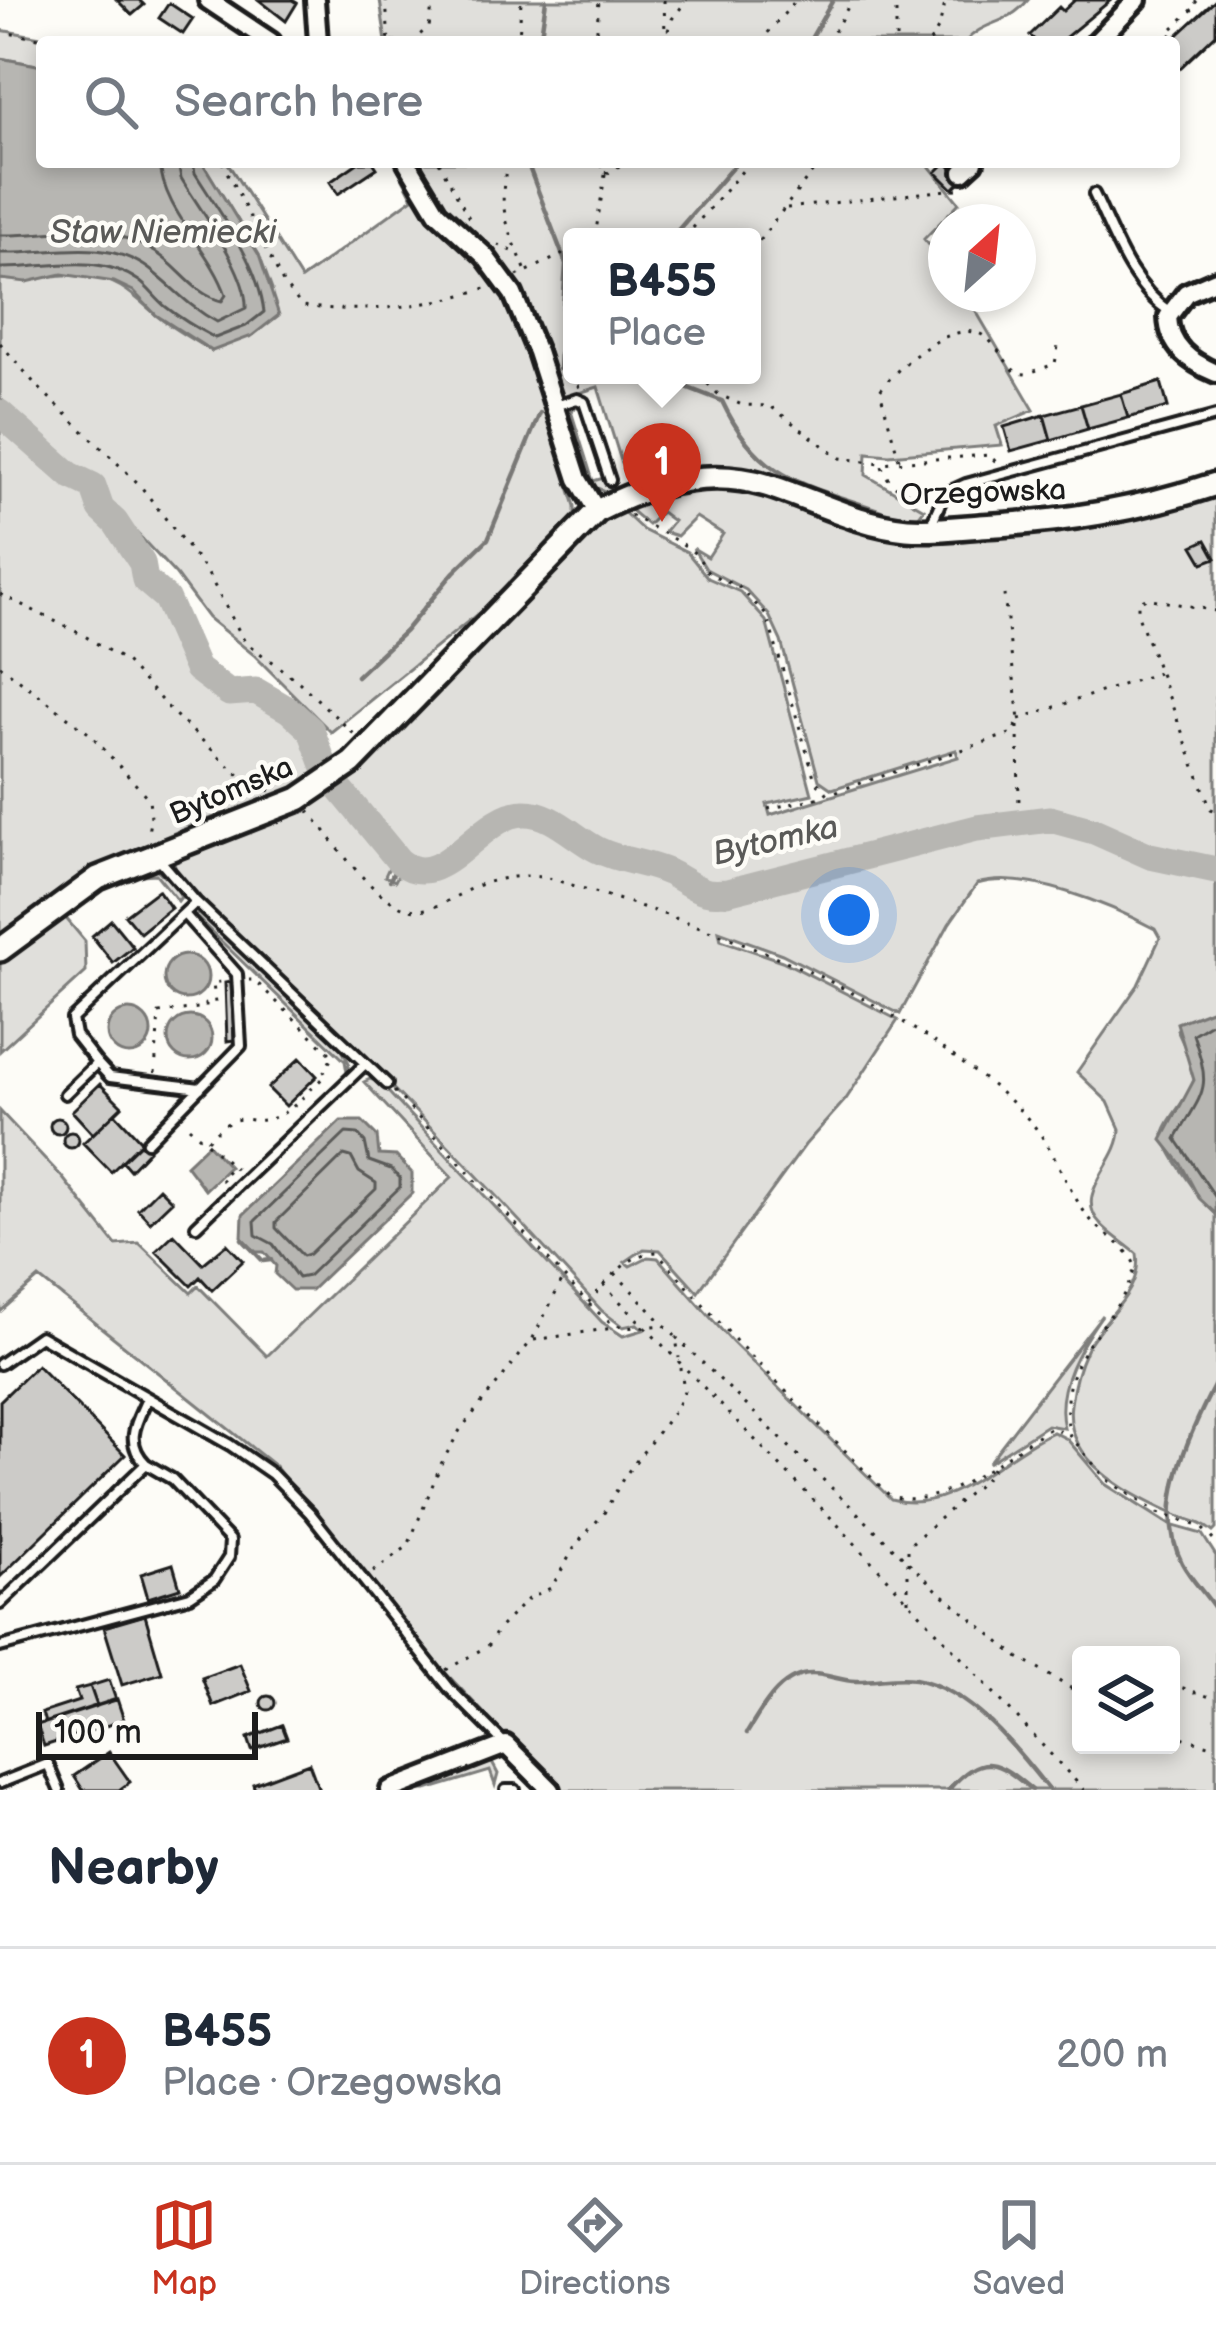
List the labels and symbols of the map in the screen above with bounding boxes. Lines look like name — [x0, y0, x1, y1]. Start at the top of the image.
north arrow — [928, 204, 1036, 312]
water label: Staw Niemiecki — [50, 213, 278, 253]
pin: 1 — [623, 423, 701, 522]
street label: Orzegowska — [899, 472, 1067, 514]
street label: Bytomska — [164, 749, 298, 833]
water label: Bytomka — [709, 807, 842, 875]
your location — [819, 885, 879, 945]
scale bar — [36, 1706, 258, 1759]

